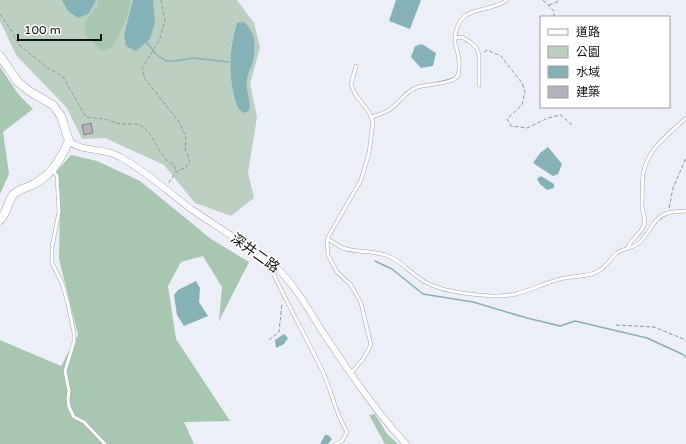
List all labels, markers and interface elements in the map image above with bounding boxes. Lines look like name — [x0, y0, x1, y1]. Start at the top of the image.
scale bar — [18, 16, 101, 42]
legend — [540, 16, 670, 108]
text: 100 m — [24, 23, 61, 37]
text: 道路 — [576, 25, 600, 39]
text: 公園 — [576, 45, 600, 59]
text: 水域 — [576, 65, 600, 79]
text: 建築 — [576, 85, 600, 99]
street label: 深井二路 — [227, 230, 283, 276]

